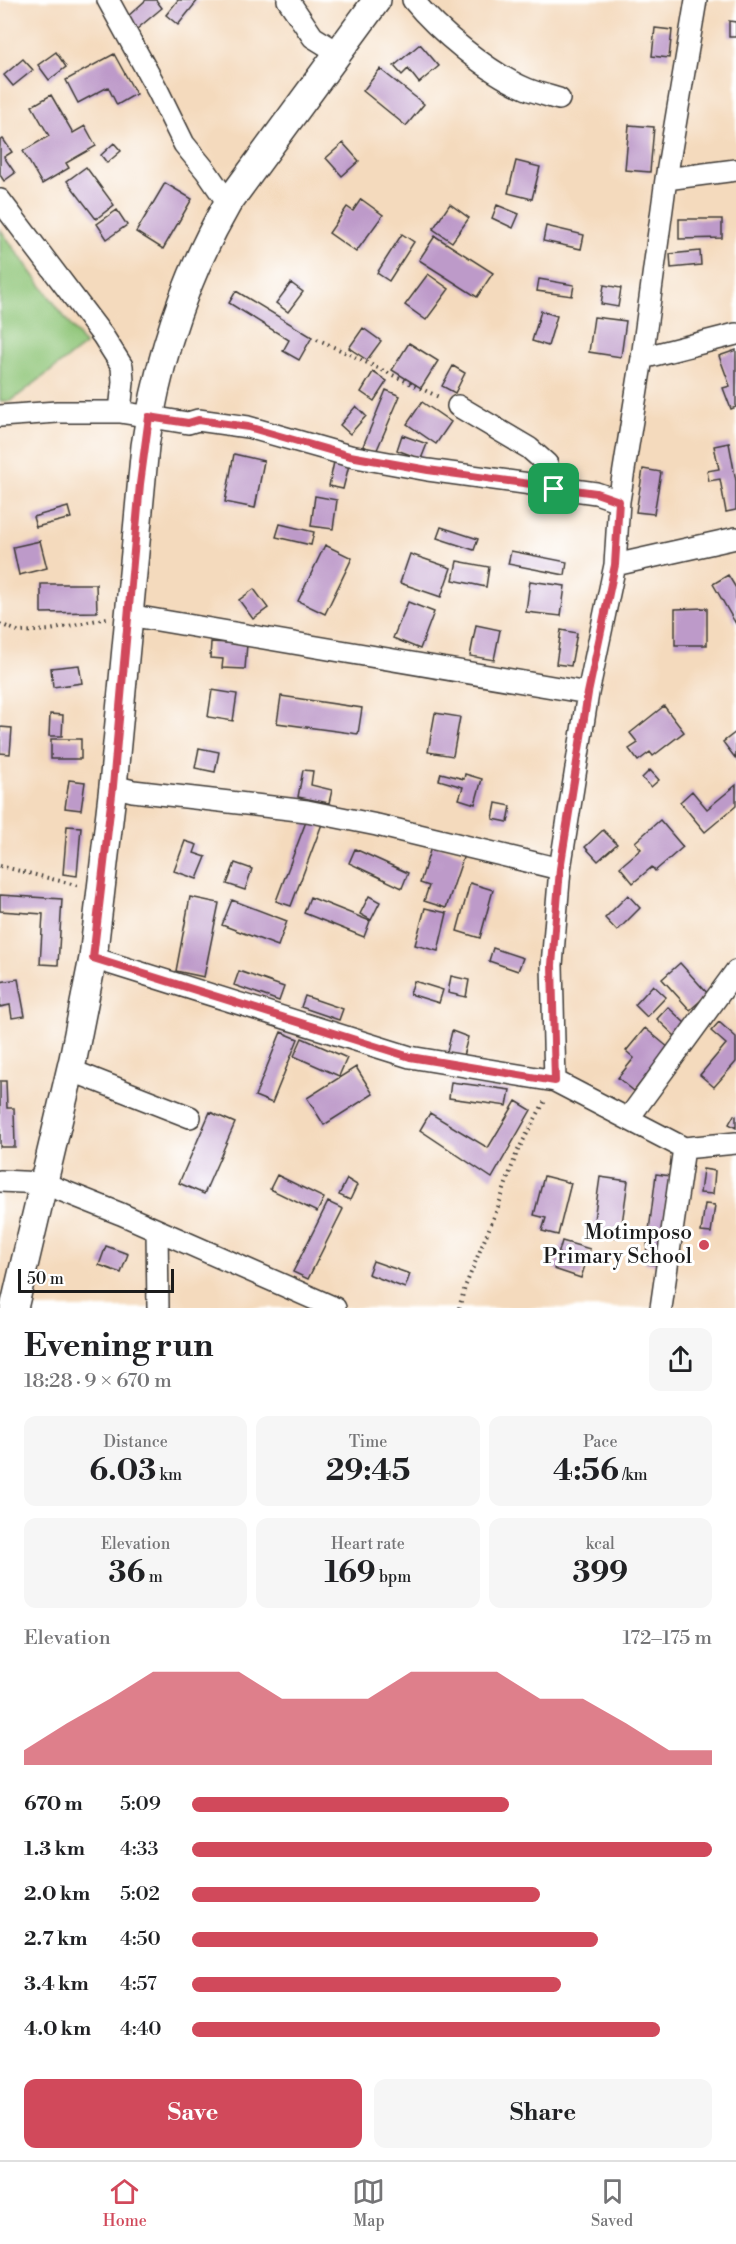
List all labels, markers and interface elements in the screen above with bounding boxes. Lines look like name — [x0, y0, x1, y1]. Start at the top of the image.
pin — [528, 463, 579, 514]
icon: arrive — [537, 472, 570, 505]
place label: Motimposo Primary School — [543, 1220, 692, 1270]
marker: Motimposo Primary School — [697, 1238, 711, 1252]
scale bar — [18, 1266, 174, 1294]
text: 50 m — [27, 1269, 64, 1289]
text: Evening run — [24, 1326, 213, 1367]
button: share — [649, 1328, 712, 1391]
text: 18:28 · 9 × 670 m — [24, 1369, 172, 1394]
text: Distance — [103, 1432, 168, 1452]
text: Time — [349, 1432, 387, 1452]
text: Pace — [583, 1432, 618, 1452]
text: 6.03 — [89, 1452, 156, 1490]
text: 29:45 — [326, 1452, 410, 1490]
text: 4:56 — [553, 1452, 619, 1490]
text: km — [156, 1465, 182, 1485]
text: /km — [619, 1465, 648, 1485]
text: Elevation — [101, 1534, 170, 1554]
text: Heart rate — [331, 1534, 405, 1554]
text: kcal — [586, 1534, 615, 1554]
text: 36 — [109, 1554, 145, 1592]
text: 169 — [325, 1554, 376, 1592]
text: 399 — [572, 1554, 628, 1592]
text: m — [145, 1567, 163, 1587]
text: bpm — [376, 1567, 411, 1587]
text: Elevation — [24, 1626, 111, 1651]
text: 172–175 m — [623, 1626, 712, 1651]
text: 670 m — [24, 1792, 83, 1817]
text: 5:09 — [120, 1792, 161, 1817]
text: 1.3 km — [24, 1837, 85, 1862]
text: 4:33 — [120, 1837, 159, 1862]
text: 2.0 km — [24, 1882, 90, 1907]
text: 5:02 — [120, 1882, 160, 1907]
text: 2.7 km — [24, 1927, 88, 1952]
text: 4:50 — [120, 1927, 161, 1952]
text: 3.4 km — [24, 1972, 89, 1997]
text: 4:57 — [120, 1972, 157, 1997]
text: 4.0 km — [24, 2017, 91, 2042]
text: 4:40 — [120, 2017, 162, 2042]
button: Save — [24, 2079, 362, 2148]
button: Share — [374, 2079, 712, 2148]
tab: Home — [103, 2175, 147, 2231]
tab: Map — [352, 2175, 385, 2231]
tab: Saved — [591, 2175, 633, 2231]

